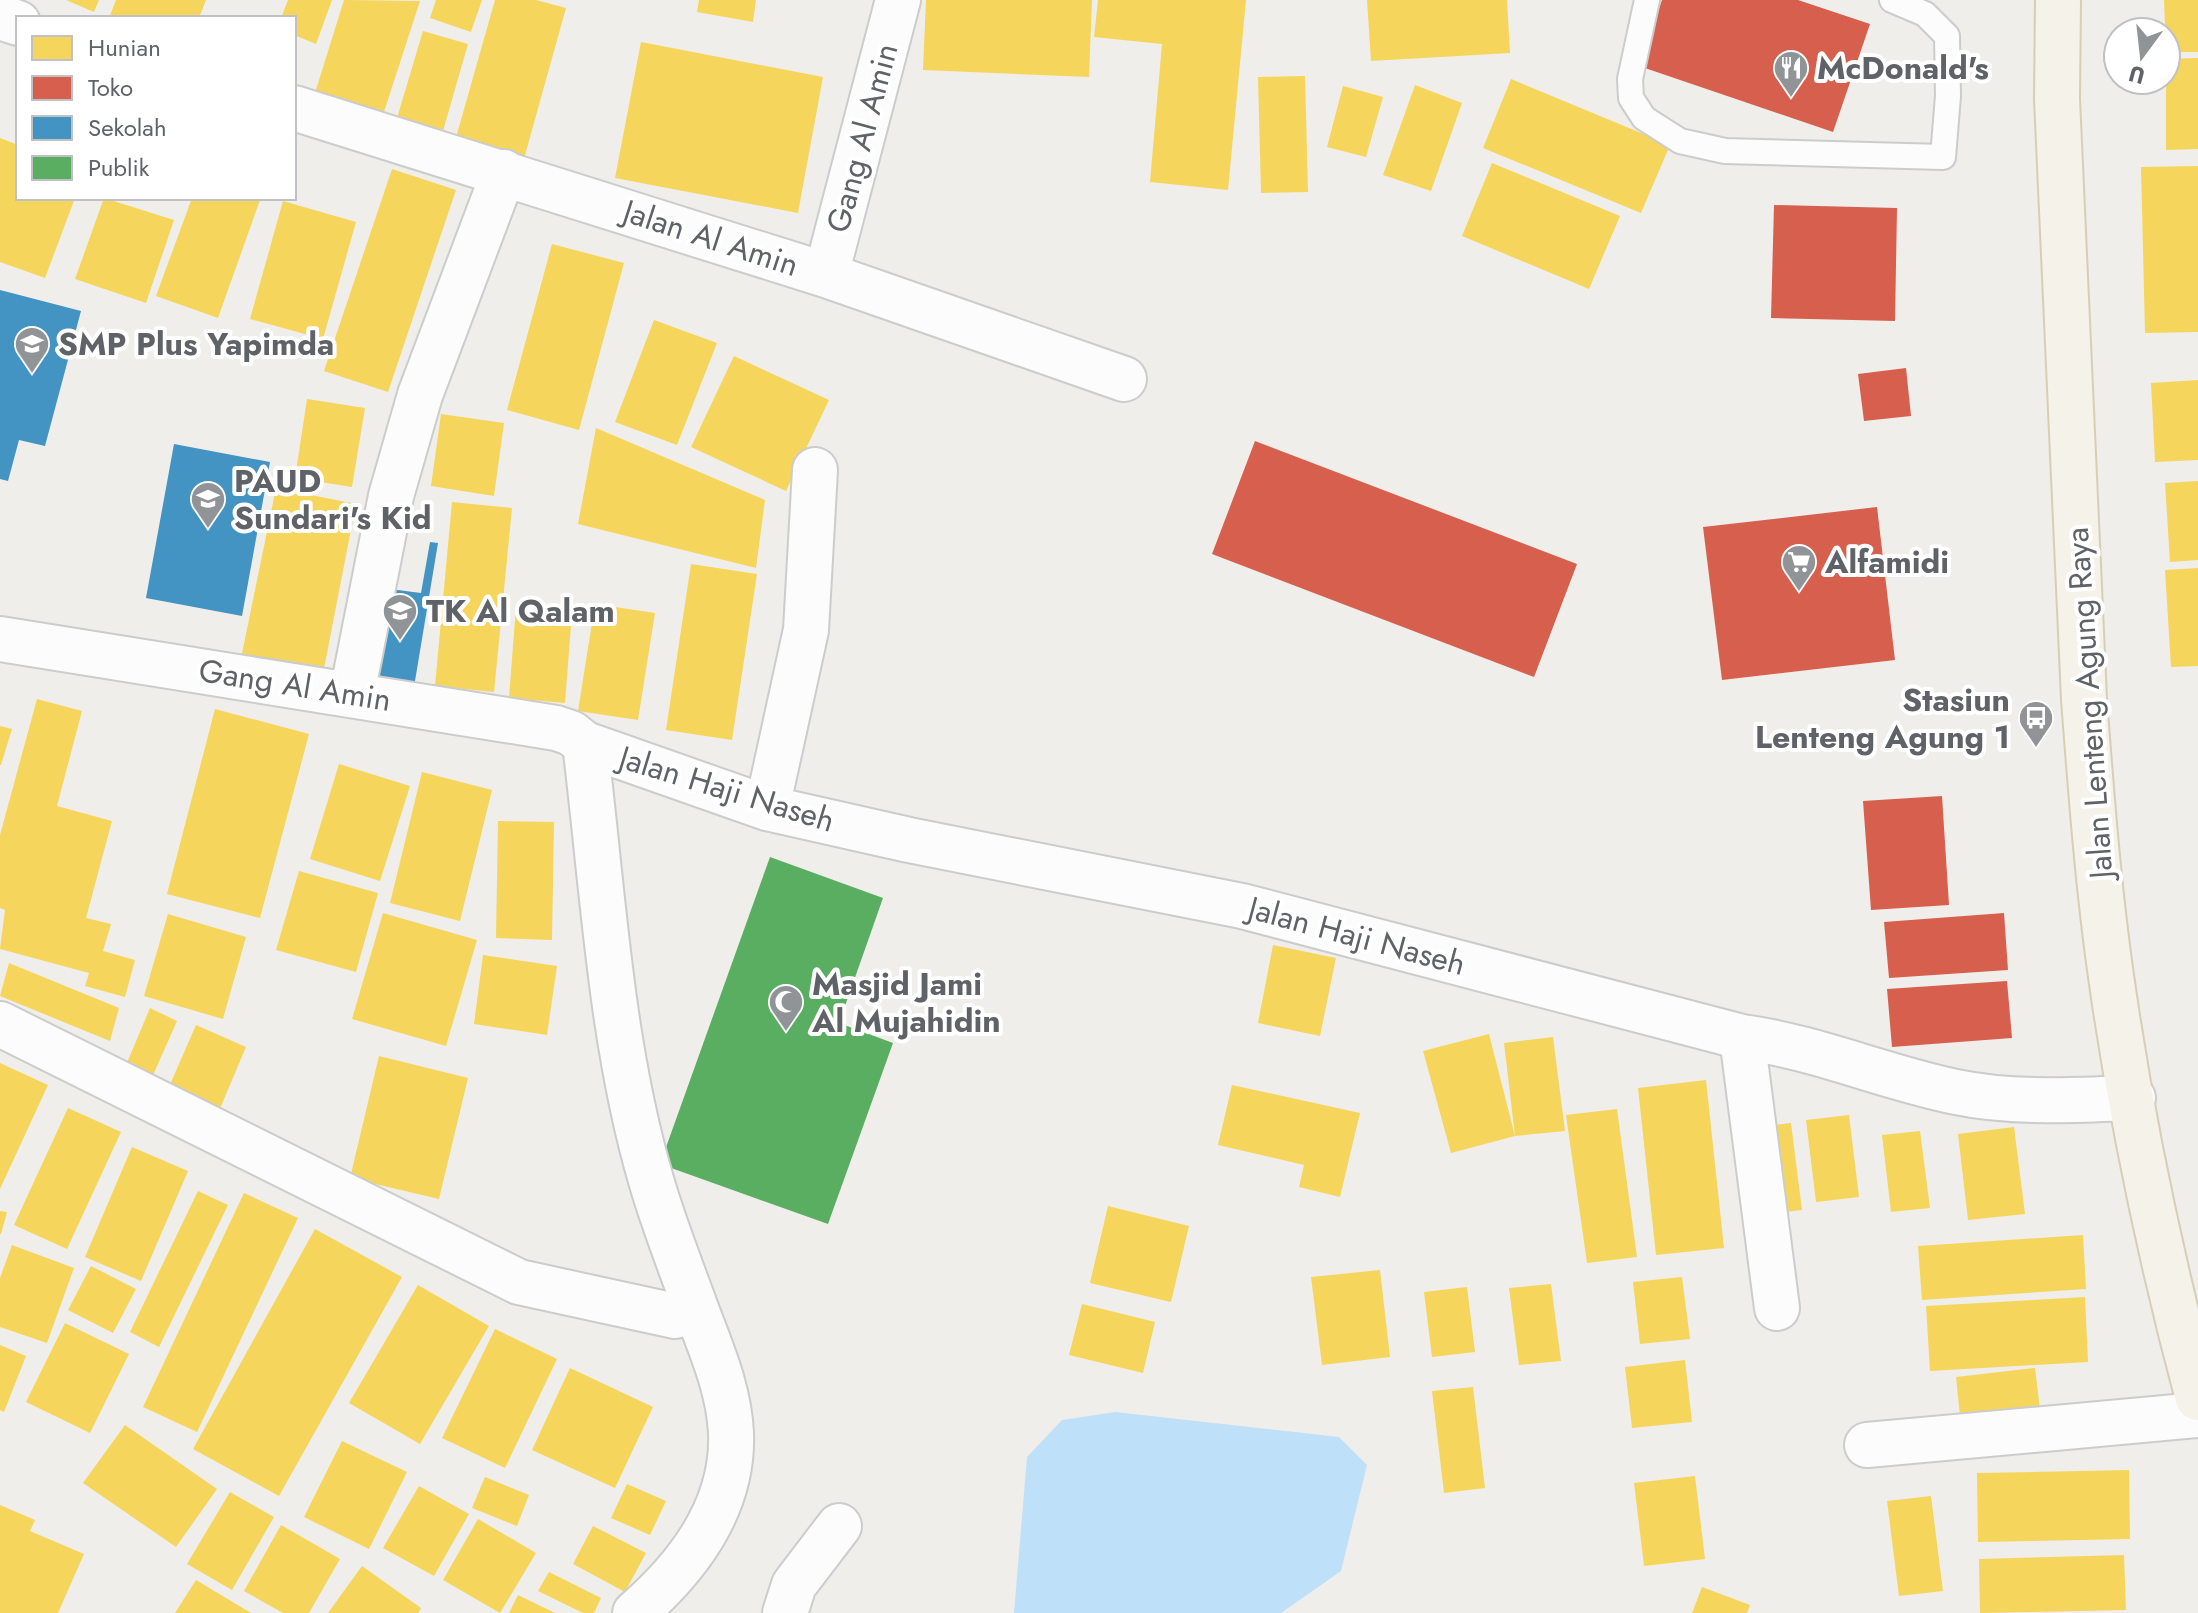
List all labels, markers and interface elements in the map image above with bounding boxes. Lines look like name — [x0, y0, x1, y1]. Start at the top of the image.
legend — [16, 16, 296, 200]
north arrow — [2102, 16, 2182, 96]
text: Hunian — [88, 30, 161, 65]
street label: Gang Al Amin — [815, 38, 909, 238]
place label: McDonald's — [1817, 45, 1989, 91]
restaurant icon: McDonald's — [1772, 49, 1810, 99]
text: U — [2125, 58, 2148, 93]
text: Toko — [88, 70, 133, 105]
text: Sekolah — [88, 110, 166, 145]
text: Publik — [88, 150, 150, 185]
street label: Jalan Al Amin — [614, 187, 804, 288]
place label: SMP Plus Yapimda — [58, 321, 334, 367]
school or university icon: SMP Plus Yapimda — [13, 325, 51, 375]
place label: PAUD Sundari's Kid — [234, 458, 432, 541]
school or university icon: PAUD Sundari's Kid — [189, 480, 227, 530]
street label: Jalan Lenteng Agung Raya — [2054, 526, 2125, 884]
place label: Alfamidi — [1824, 539, 1949, 585]
supermarket icon: Alfamidi — [1780, 543, 1818, 593]
place label: TK Al Qalam — [426, 588, 615, 634]
school or university icon: TK Al Qalam — [381, 592, 419, 642]
street label: Gang Al Amin — [196, 647, 394, 723]
place label: Stasiun Lenteng Agung 1 — [1755, 677, 2010, 760]
bus stop icon: Stasiun Lenteng Agung 1 — [2017, 699, 2055, 749]
street label: Jalan Haji Naseh — [610, 733, 840, 844]
street label: Jalan Haji Naseh — [1240, 884, 1471, 987]
place label: Masjid Jami Al Mujahidin — [811, 961, 1001, 1044]
mosque icon: Masjid Jami Al Mujahidin — [767, 983, 805, 1033]

